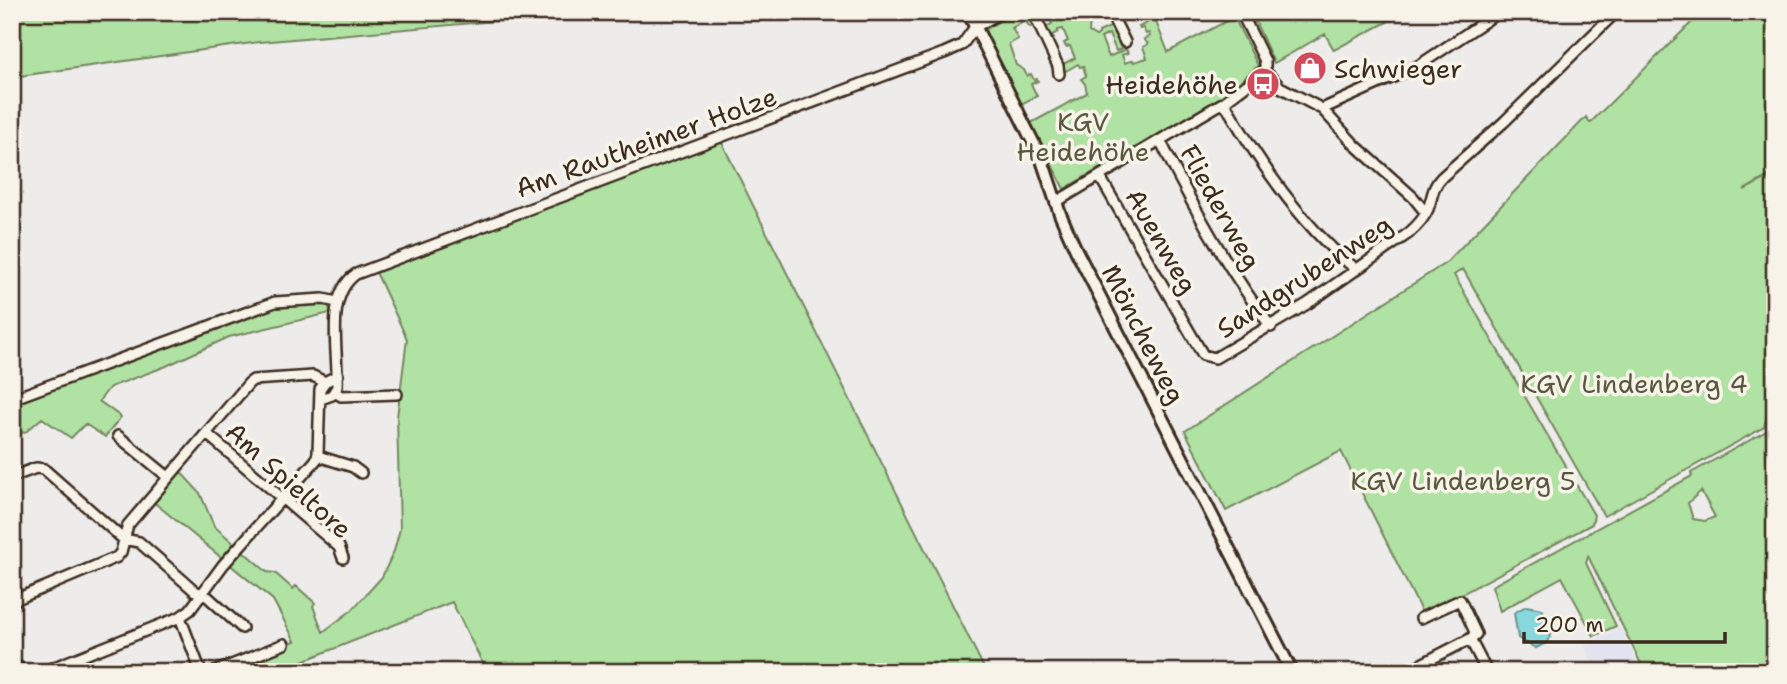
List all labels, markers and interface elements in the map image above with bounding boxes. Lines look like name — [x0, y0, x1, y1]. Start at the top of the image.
shop icon: Schwieger — [1291, 49, 1329, 87]
place label: Schwieger — [1334, 51, 1462, 86]
bus stop icon: Heidehöhe — [1244, 65, 1282, 103]
place label: Heidehöhe — [1105, 67, 1238, 102]
street label: Am Rautheimer Holze — [510, 78, 782, 206]
park label: KGV Heidehöhe — [1017, 104, 1149, 169]
street label: Fliederweg — [1172, 138, 1270, 276]
street label: Auenweg — [1118, 182, 1206, 300]
street label: Sandgrubenweg — [1210, 206, 1398, 346]
street label: Möncheweg — [1094, 258, 1194, 410]
park label: KGV Lindenberg 4 — [1520, 366, 1748, 401]
street label: Am Spieltore — [218, 414, 360, 546]
park label: KGV Lindenberg 5 — [1350, 463, 1576, 498]
scale bar — [1524, 600, 1726, 644]
text: 200 m — [1535, 611, 1604, 639]

